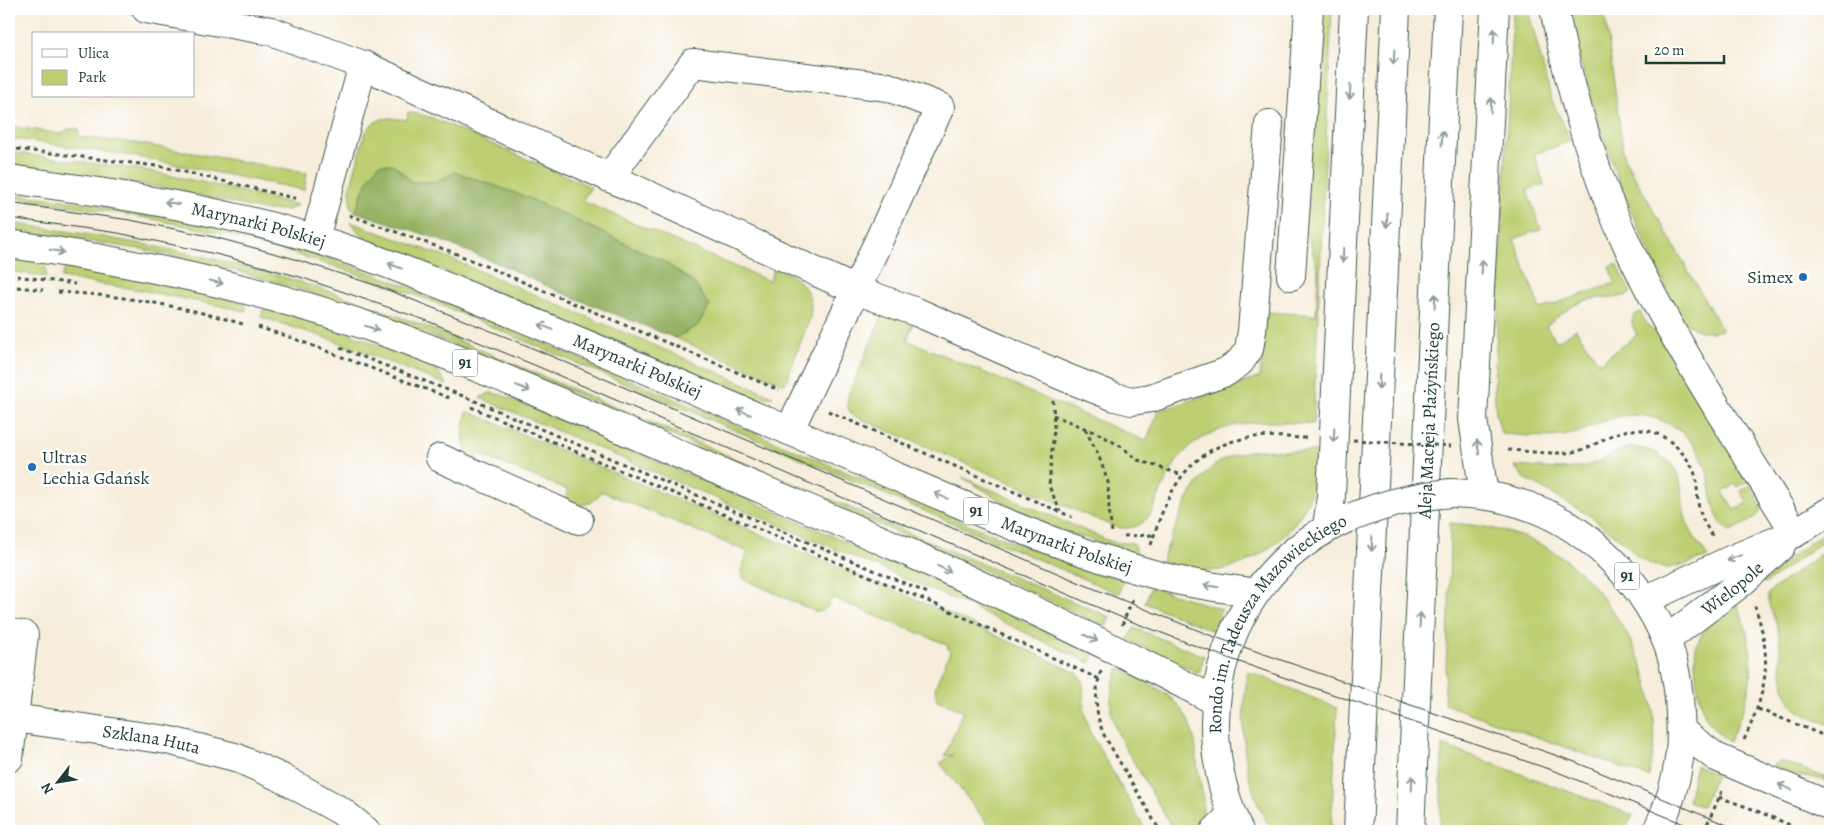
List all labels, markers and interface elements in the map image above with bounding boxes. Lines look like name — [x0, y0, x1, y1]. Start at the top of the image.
one-way arrow — [1490, 28, 1499, 44]
legend — [32, 32, 195, 98]
scale bar — [1646, 32, 1724, 64]
text: 20 m — [1654, 40, 1685, 60]
text: Ulica — [78, 43, 109, 63]
one-way arrow — [1390, 49, 1399, 65]
text: Park — [78, 67, 107, 87]
one-way arrow — [1346, 84, 1355, 100]
one-way arrow — [1486, 97, 1495, 113]
one-way arrow — [1438, 131, 1447, 147]
street label: Marynarki Polskiej — [189, 196, 329, 253]
one-way arrow — [164, 198, 180, 208]
one-way arrow — [1382, 212, 1391, 228]
one-way arrow — [49, 246, 65, 256]
one-way arrow — [1338, 246, 1347, 262]
one-way arrow — [1477, 260, 1486, 276]
one-way arrow — [388, 261, 403, 270]
place label: Simex — [1747, 265, 1793, 289]
marker: Simex — [1797, 271, 1809, 283]
one-way arrow — [208, 278, 224, 288]
one-way arrow — [1430, 293, 1440, 309]
one-way arrow — [539, 322, 554, 332]
street label: Aleja Macieja Płażyńskiego — [1412, 322, 1446, 520]
one-way arrow — [364, 324, 380, 333]
street label: Marynarki Polskiej — [570, 328, 706, 404]
road number: 91 — [452, 349, 478, 376]
one-way arrow — [1374, 374, 1384, 390]
one-way arrow — [515, 384, 530, 393]
one-way arrow — [737, 406, 752, 416]
one-way arrow — [1330, 426, 1339, 442]
one-way arrow — [1472, 439, 1482, 455]
place label: Ultras Lechia Gdańsk — [42, 445, 150, 490]
marker: Ultras Lechia Gdańsk — [26, 461, 38, 473]
one-way arrow — [934, 491, 949, 500]
road number: 91 — [964, 498, 988, 524]
street label: Rondo im. Tadeusza Mazowieckiego — [1203, 508, 1351, 734]
street label: Marynarki Polskiej — [997, 510, 1135, 579]
one-way arrow — [1367, 536, 1376, 552]
one-way arrow — [1727, 554, 1742, 564]
street label: Wielopole — [1695, 556, 1769, 621]
road number: 91 — [1614, 562, 1640, 590]
one-way arrow — [936, 565, 951, 574]
one-way arrow — [1204, 580, 1220, 590]
one-way arrow — [1415, 612, 1424, 628]
one-way arrow — [1083, 634, 1098, 644]
street label: Szklana Huta — [101, 719, 203, 760]
north arrow — [32, 758, 82, 808]
one-way arrow — [1408, 775, 1417, 791]
text: N — [37, 779, 58, 798]
one-way arrow — [1778, 781, 1793, 791]

